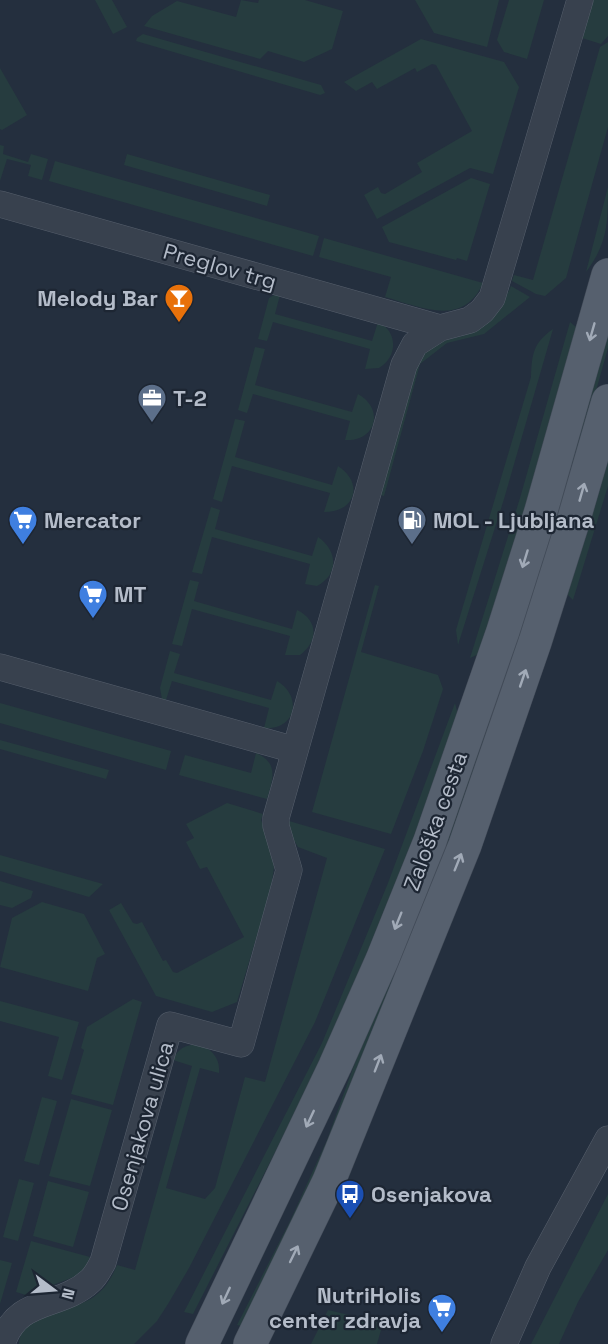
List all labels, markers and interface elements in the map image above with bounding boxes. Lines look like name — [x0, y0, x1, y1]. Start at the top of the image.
street label: Preglov trg — [160, 236, 280, 296]
bar icon: Melody Bar — [163, 282, 195, 324]
place label: Melody Bar — [37, 284, 158, 312]
one-way arrow — [586, 322, 597, 341]
office icon: T-2 — [136, 382, 168, 424]
place label: T-2 — [173, 384, 207, 412]
one-way arrow — [577, 483, 588, 502]
supermarket icon: Mercator — [7, 504, 39, 546]
fuel station icon: MOL - Ljubljana — [396, 504, 428, 546]
place label: Mercator — [44, 506, 141, 534]
place label: MOL - Ljubljana — [433, 506, 595, 534]
one-way arrow — [519, 549, 530, 568]
supermarket icon: MT — [77, 578, 109, 620]
place label: MT — [114, 580, 146, 608]
one-way arrow — [518, 669, 529, 688]
street label: Zaloška cesta — [397, 747, 473, 894]
one-way arrow — [453, 853, 464, 872]
one-way arrow — [392, 911, 403, 930]
street label: Osenjakova ulica — [104, 1038, 180, 1214]
one-way arrow — [373, 1054, 384, 1072]
one-way arrow — [303, 1110, 315, 1128]
bus stop icon: Osenjakova — [334, 1178, 366, 1220]
place label: Osenjakova — [371, 1180, 492, 1208]
one-way arrow — [289, 1245, 301, 1263]
north arrow — [24, 1260, 84, 1320]
place label: NutriHolis center zdravja — [269, 1281, 421, 1334]
text: N — [56, 1286, 80, 1302]
one-way arrow — [220, 1286, 232, 1304]
supermarket icon: NutriHolis center zdravja — [426, 1292, 458, 1334]

